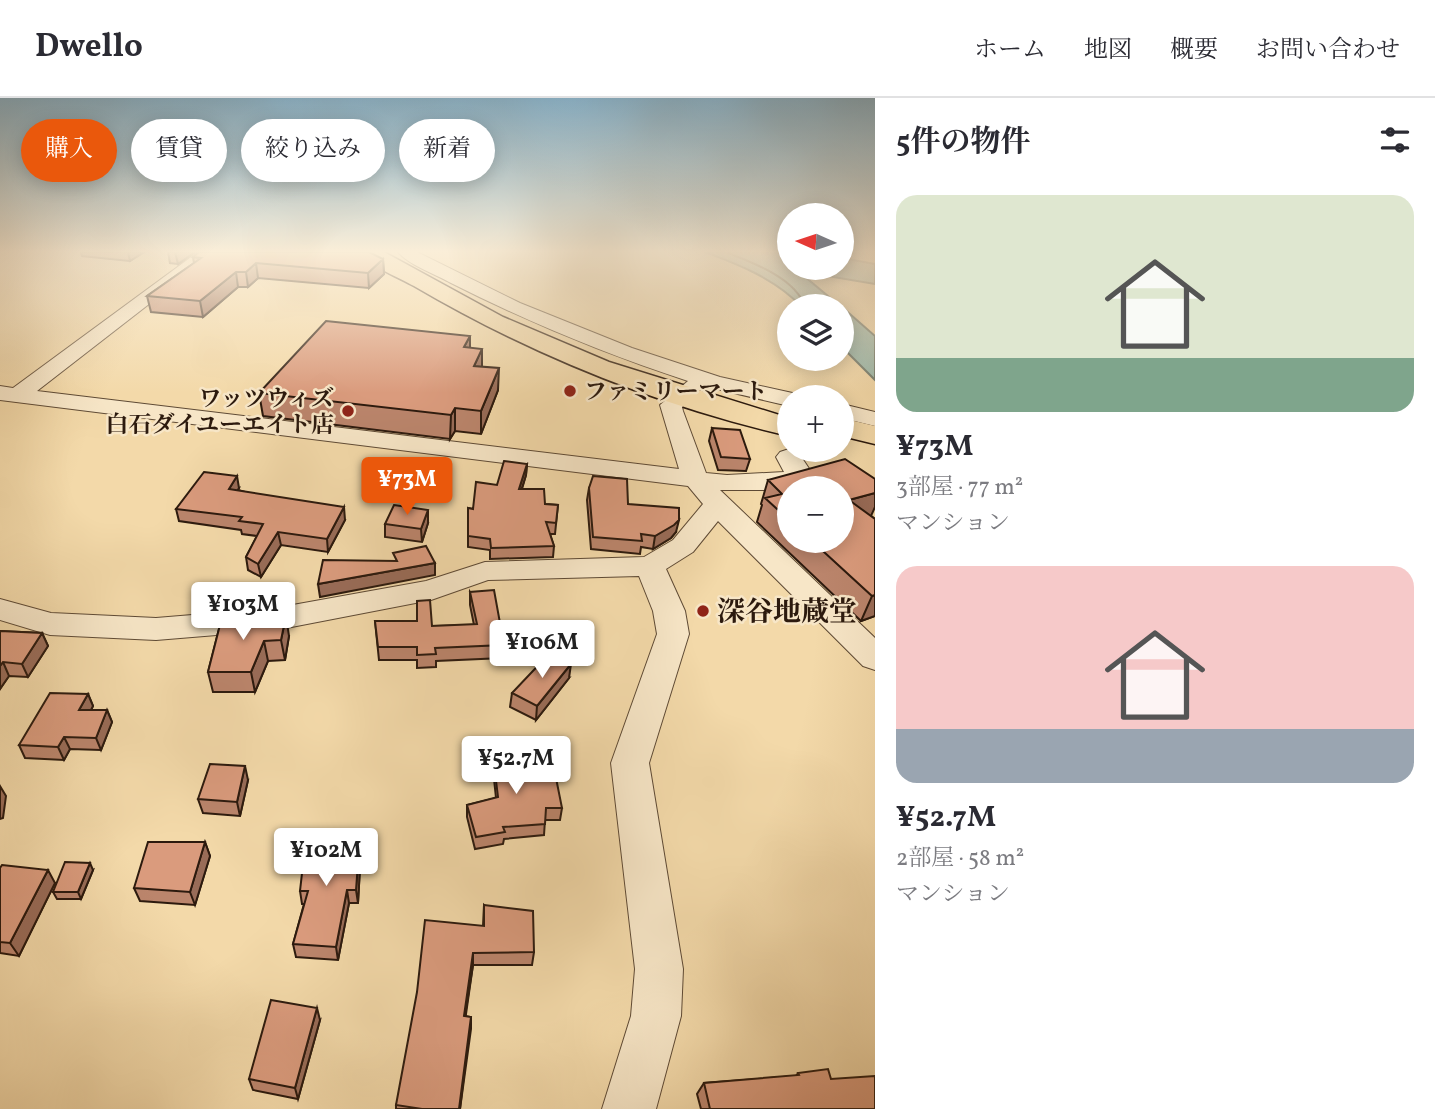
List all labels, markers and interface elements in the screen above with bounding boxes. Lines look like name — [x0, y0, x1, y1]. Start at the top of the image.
text: Dwello — [35, 25, 143, 71]
text: ホーム — [974, 34, 1046, 68]
text: 地図 — [1084, 34, 1132, 68]
text: 概要 — [1170, 34, 1218, 68]
text: お問い合わせ — [1256, 34, 1400, 68]
chip: 購入 — [21, 119, 117, 182]
chip: 賃貸 — [131, 119, 227, 182]
chip: 絞り込み — [241, 119, 385, 182]
chip: 新着 — [399, 119, 495, 182]
icon: filters — [1376, 121, 1414, 159]
text: 5件の物件 — [896, 122, 1030, 164]
north arrow — [777, 203, 854, 280]
map controls — [777, 203, 854, 553]
icon: home — [1092, 241, 1218, 367]
button: layers — [777, 294, 854, 371]
place label: ファミリーマート — [584, 377, 768, 409]
marker: ファミリーマート — [562, 383, 578, 399]
place label: ワッツウィズ 白石ダイユーエイト店 — [105, 384, 334, 442]
button: + — [777, 385, 854, 462]
marker: ワッツウィズ 白石ダイユーエイト店 — [340, 403, 356, 419]
text: ¥73M — [896, 426, 973, 468]
pin: ¥73M — [366, 458, 448, 517]
text: ¥73M — [377, 464, 437, 496]
text: 3部屋 · 77 m² — [896, 472, 1023, 504]
button: − — [777, 476, 854, 553]
text: マンション — [896, 508, 1010, 540]
pin: ¥103M — [194, 582, 292, 642]
text: ¥103M — [207, 589, 279, 621]
place label: 深谷地蔵堂 — [717, 594, 857, 633]
marker: 深谷地蔵堂 — [695, 603, 711, 619]
icon: home — [1092, 612, 1218, 738]
pin: ¥106M — [493, 620, 591, 680]
text: ¥106M — [506, 627, 578, 659]
pin: ¥52.7M — [459, 736, 573, 796]
text: ¥52.7M — [478, 743, 554, 775]
text: ¥52.7M — [896, 797, 996, 839]
pin: ¥102M — [277, 828, 375, 888]
text: ¥102M — [290, 835, 362, 867]
text: 2部屋 · 58 m² — [896, 843, 1024, 875]
text: マンション — [896, 879, 1010, 911]

